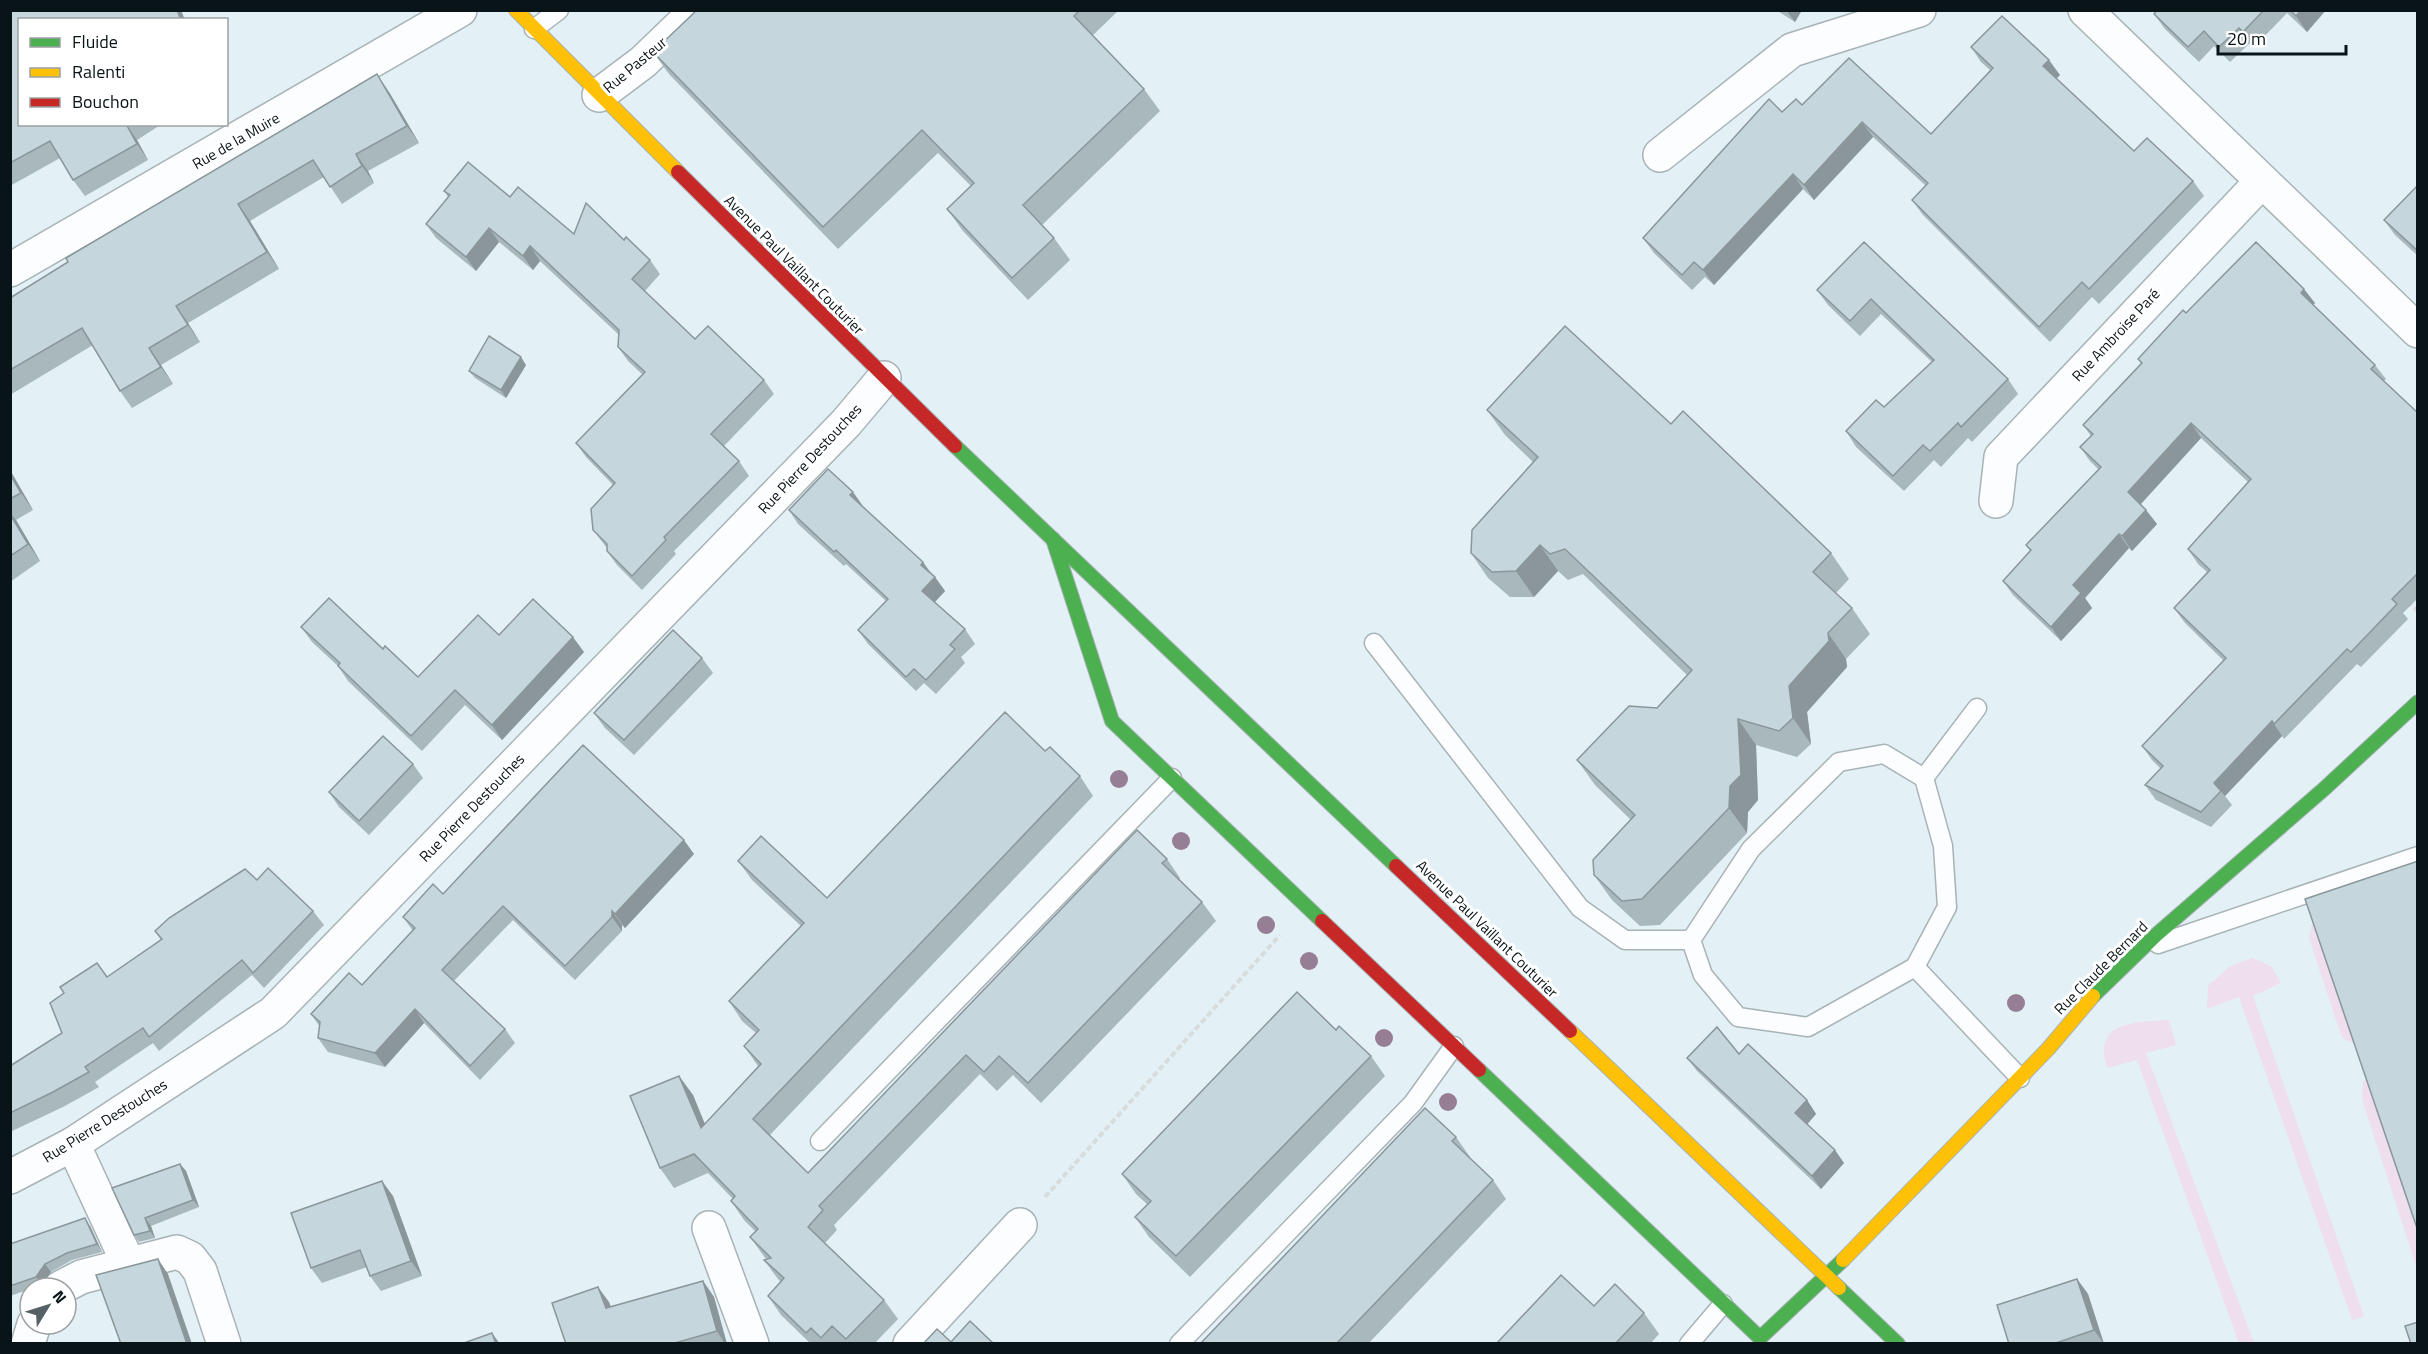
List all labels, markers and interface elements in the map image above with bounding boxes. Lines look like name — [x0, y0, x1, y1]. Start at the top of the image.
legend — [18, 18, 228, 126]
scale bar — [2218, 18, 2346, 56]
text: 20 m — [2227, 25, 2266, 52]
text: Fluide — [72, 28, 118, 55]
street label: Rue Pasteur — [598, 31, 672, 98]
text: Ralenti — [72, 58, 125, 85]
text: Bouchon — [72, 88, 139, 115]
street label: Rue de la Muire — [188, 106, 284, 175]
street label: Avenue Paul Vaillant Couturier — [719, 189, 870, 340]
street label: Rue Ambroise Paré — [2066, 283, 2165, 387]
street label: Rue Pierre Destouches — [752, 398, 867, 519]
street label: Rue Pierre Destouches — [414, 748, 530, 867]
street label: Avenue Paul Vaillant Couturier — [1411, 854, 1564, 1003]
street label: Rue Claude Bernard — [2049, 916, 2153, 1020]
street label: Rue Pierre Destouches — [38, 1073, 172, 1168]
north arrow — [18, 1276, 78, 1336]
text: N — [47, 1285, 73, 1309]

